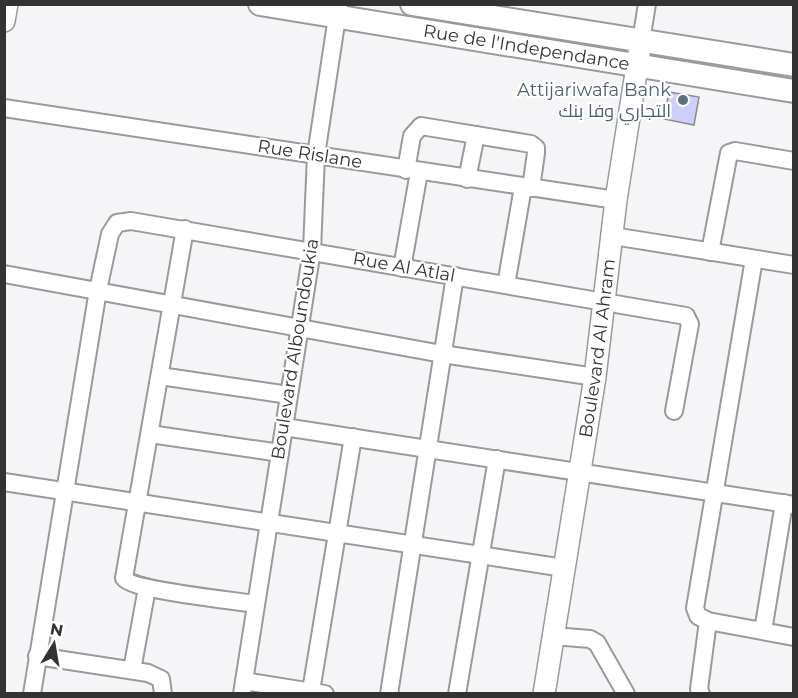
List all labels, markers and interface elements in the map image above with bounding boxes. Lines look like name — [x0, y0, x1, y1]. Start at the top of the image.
street label: Rue de l'Independance — [422, 20, 631, 75]
place label: Attijariwafa Bank التجاري وفا بنك — [517, 79, 671, 125]
marker: Attijariwafa Bank التجاري وفا بنك — [676, 93, 690, 107]
street label: Rue Rislane — [256, 135, 364, 173]
street label: Boulevard Alboundoukia — [267, 237, 323, 461]
street label: Rue Al Atlal — [351, 247, 457, 287]
street label: Boulevard Al Ahram — [574, 257, 620, 439]
north arrow — [24, 614, 84, 674]
text: N — [49, 619, 65, 640]

